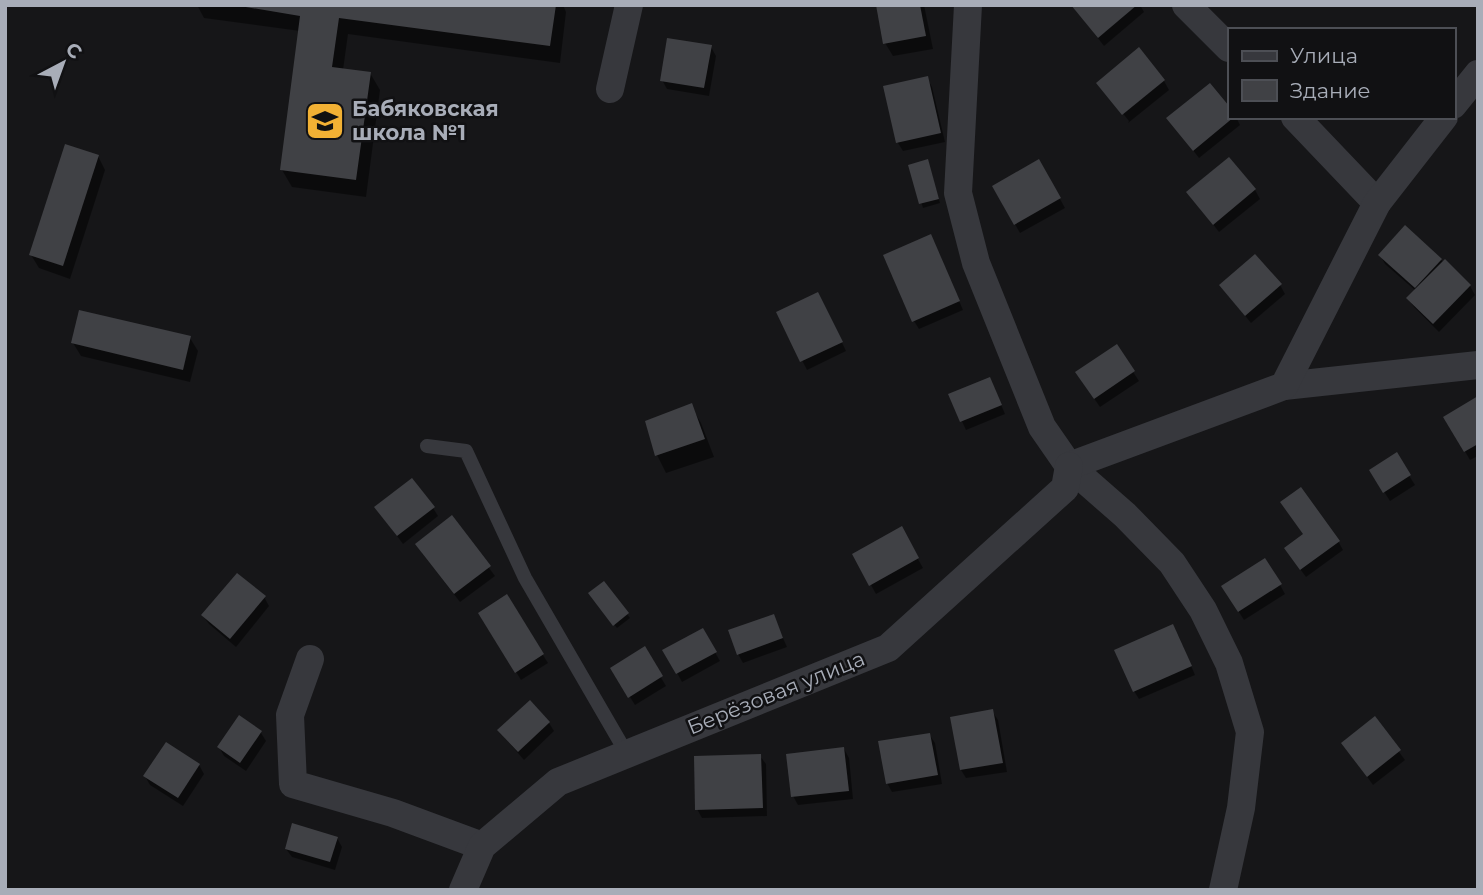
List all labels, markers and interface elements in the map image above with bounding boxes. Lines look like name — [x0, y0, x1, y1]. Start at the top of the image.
north arrow — [28, 28, 98, 98]
legend — [1228, 28, 1455, 119]
text: С — [61, 37, 87, 64]
text: Улица — [1290, 43, 1358, 68]
text: Здание — [1290, 78, 1371, 103]
place label: Бабяковская школа №1 — [352, 96, 499, 145]
school or university icon: Бабяковская школа №1 — [304, 100, 346, 142]
street label: Берёзовая улица — [684, 646, 868, 740]

